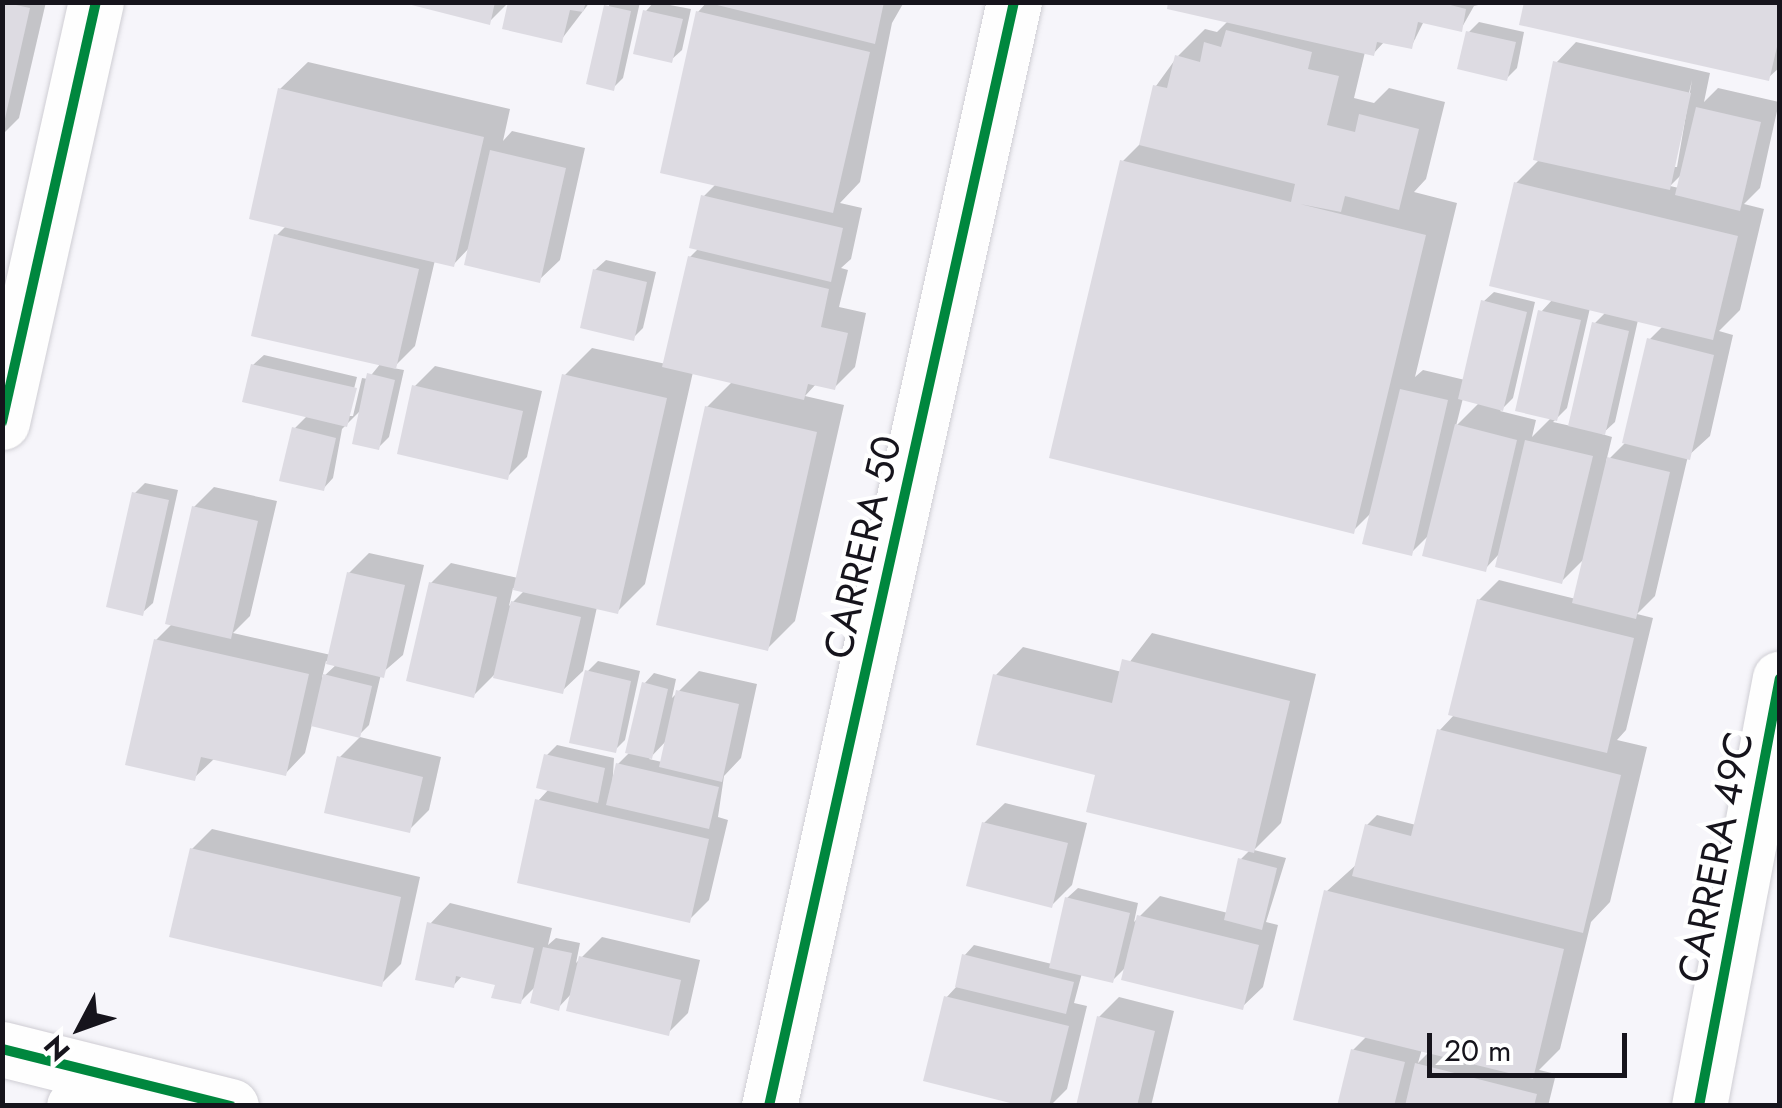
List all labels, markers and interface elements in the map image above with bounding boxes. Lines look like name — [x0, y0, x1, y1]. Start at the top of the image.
street label: CARRERA 50 — [813, 431, 911, 663]
street label: CARRERA 49C — [1667, 727, 1763, 987]
north arrow — [30, 978, 130, 1078]
scale bar — [1432, 1013, 1632, 1075]
text: N — [34, 1026, 80, 1070]
text: 20 m — [1444, 1029, 1511, 1072]

